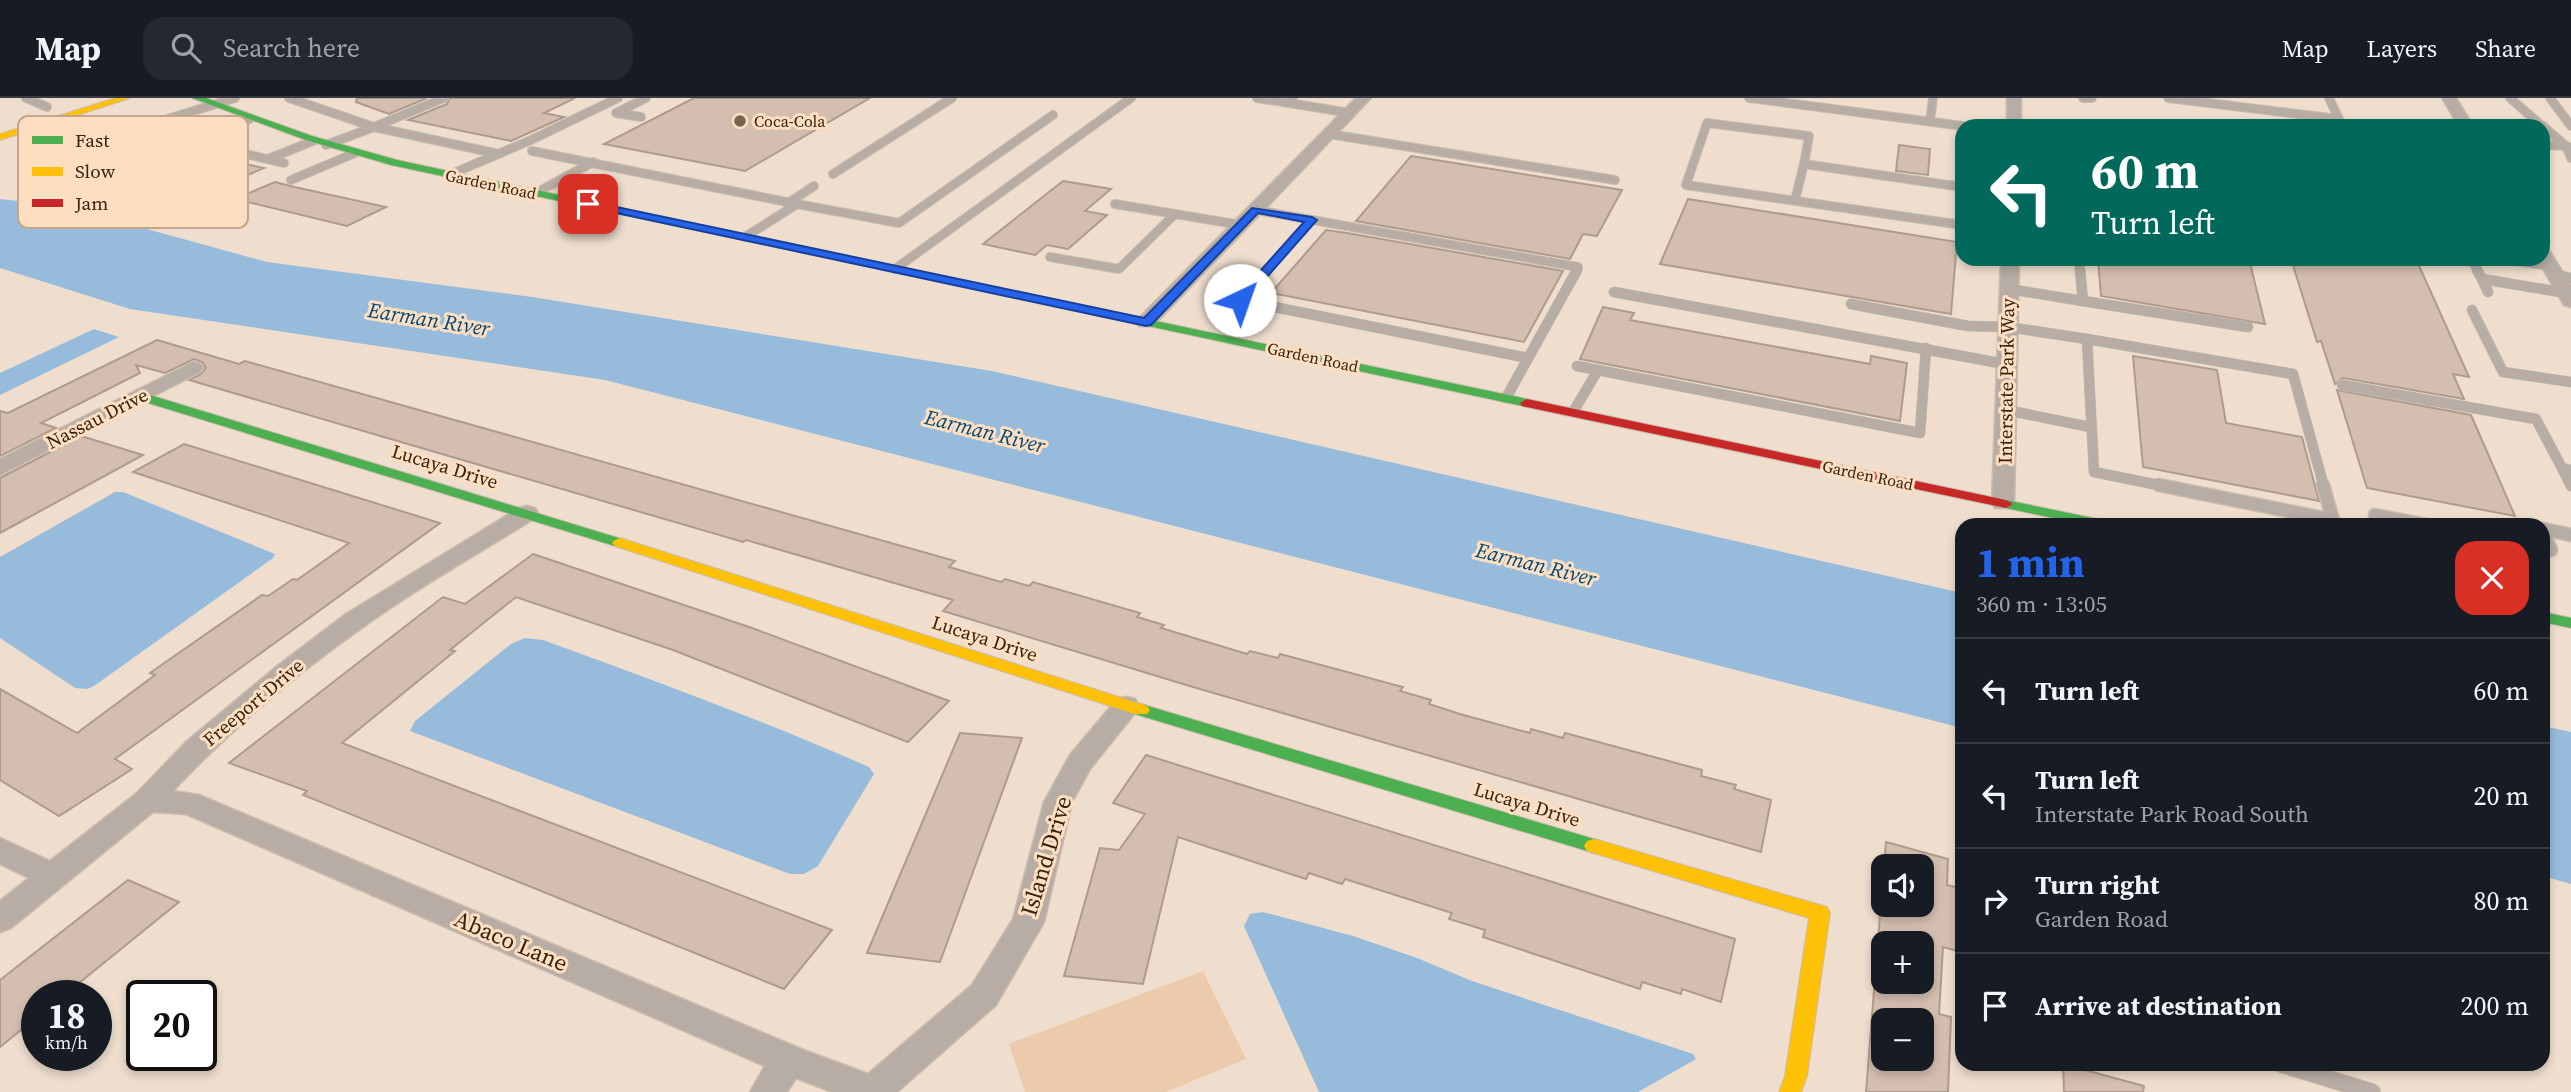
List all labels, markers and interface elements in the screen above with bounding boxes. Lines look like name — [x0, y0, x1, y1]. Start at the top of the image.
search box — [143, 17, 633, 80]
text: Map — [35, 26, 101, 71]
icon: search — [167, 29, 205, 67]
text: Search here — [223, 30, 360, 66]
text: Map — [2282, 32, 2329, 65]
text: Layers — [2367, 32, 2437, 65]
text: Share — [2475, 32, 2536, 65]
place label: Coca-Cola — [754, 110, 826, 132]
marker: Coca-Cola — [732, 113, 748, 129]
legend — [18, 116, 248, 228]
text: Fast — [75, 127, 110, 153]
text: 60 m — [2091, 137, 2199, 204]
icon: left — [1976, 147, 2067, 238]
text: Slow — [75, 158, 116, 184]
street label: Garden Road — [443, 164, 539, 204]
pin — [558, 174, 618, 234]
icon: arrive — [569, 185, 607, 223]
text: Jam — [74, 190, 108, 216]
text: Turn left — [2091, 201, 2215, 245]
position arrow — [1203, 263, 1277, 337]
water label: Earman River — [365, 295, 493, 343]
street label: Interstate Park Way — [1992, 298, 2020, 464]
street label: Garden Road — [1265, 337, 1361, 377]
street label: Nassau Drive — [42, 381, 152, 455]
water label: Earman River — [921, 402, 1049, 460]
street label: Lucaya Drive — [389, 438, 501, 494]
street label: Garden Road — [1820, 455, 1916, 495]
text: 1 min — [1976, 533, 2085, 591]
water label: Earman River — [1472, 535, 1600, 593]
button: close — [2455, 541, 2529, 615]
text: 360 m · 13:05 — [1976, 588, 2107, 620]
street label: Lucaya Drive — [929, 609, 1041, 667]
street label: Freeport Drive — [197, 652, 309, 752]
icon: left — [1976, 672, 2014, 710]
text: Turn left — [2035, 673, 2139, 709]
text: 60 m — [2474, 673, 2529, 709]
text: Turn left — [2035, 762, 2139, 798]
street label: Lucaya Drive — [1471, 776, 1583, 832]
icon: left — [1976, 777, 2014, 815]
text: 20 m — [2474, 778, 2529, 814]
street label: Island Drive — [1013, 792, 1079, 920]
text: Interstate Park Road South — [2035, 798, 2309, 830]
map controls — [1871, 854, 1934, 1071]
button: sound — [1871, 854, 1934, 917]
text: Turn right — [2035, 867, 2159, 903]
icon: right — [1976, 882, 2014, 920]
text: 80 m — [2474, 883, 2529, 919]
street label: Abaco Lane — [449, 903, 573, 979]
text: Garden Road — [2035, 903, 2168, 935]
button: + — [1871, 931, 1934, 994]
speed limit sign: 20 — [126, 980, 217, 1071]
icon: arrive — [1976, 987, 2014, 1025]
text: Arrive at destination — [2035, 988, 2282, 1024]
text: 200 m — [2461, 988, 2529, 1024]
text: 18 — [48, 992, 85, 1040]
button: − — [1871, 1008, 1934, 1071]
text: km/h — [45, 1030, 88, 1055]

